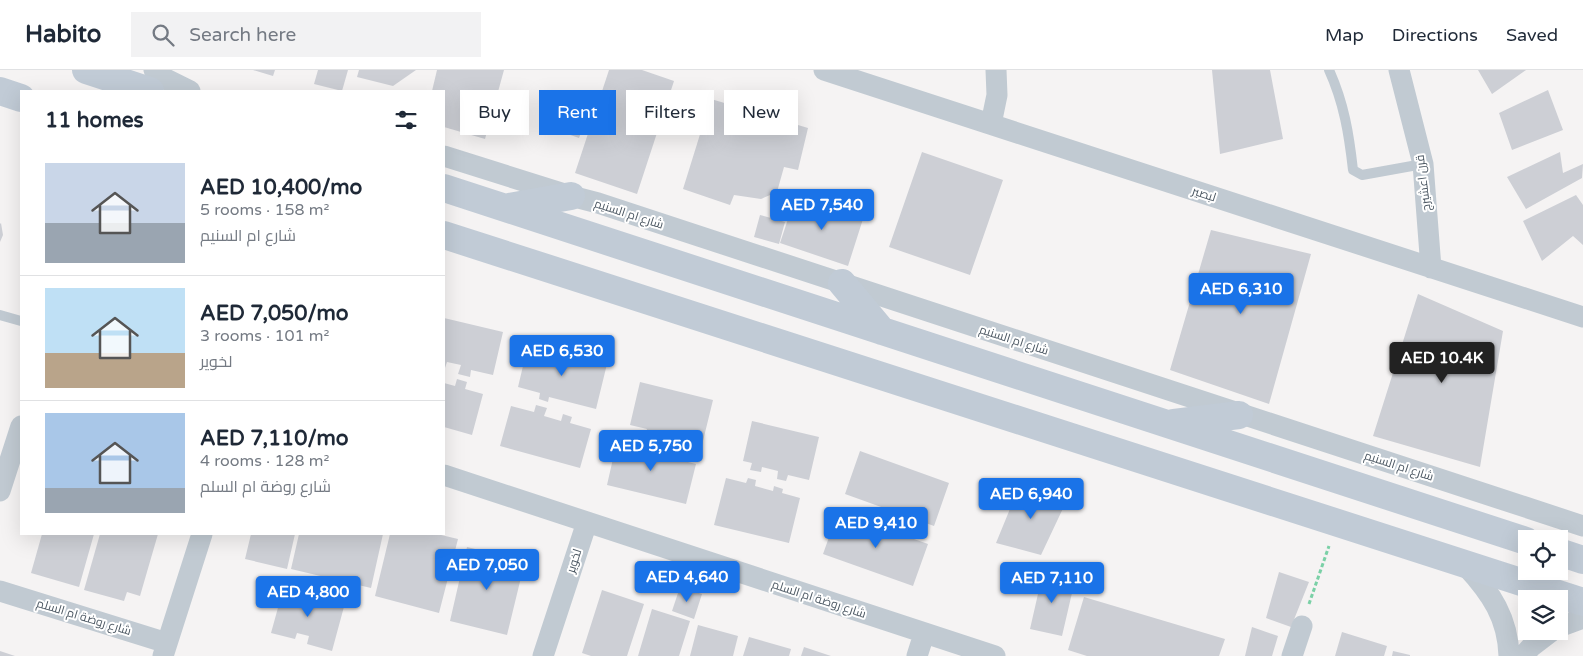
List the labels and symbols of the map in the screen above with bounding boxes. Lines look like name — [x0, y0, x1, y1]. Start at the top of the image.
street label: قرن اعشيرج — [1413, 154, 1434, 212]
street label: لبصير — [1189, 183, 1218, 204]
pin: AED 7,540 — [765, 189, 879, 231]
street label: شارع ام السنيم — [592, 196, 665, 233]
pin: AED 6,310 — [1184, 272, 1298, 315]
street label: شارع ام السنيم — [977, 322, 1050, 359]
pin: AED 6,530 — [505, 334, 619, 377]
pin: AED 10.4K — [1385, 342, 1499, 384]
pin: AED 5,750 — [594, 430, 708, 472]
street label: شارع ام السنيم — [1362, 448, 1435, 485]
pin: AED 6,940 — [974, 478, 1088, 520]
pin: AED 9,410 — [819, 506, 933, 549]
street label: لخوير — [563, 547, 584, 576]
pin: AED 7,050 — [430, 548, 544, 591]
pin: AED 4,640 — [630, 560, 744, 603]
pin: AED 7,110 — [995, 562, 1109, 604]
pin: AED 4,800 — [251, 576, 365, 618]
street label: شارع روضة ام السلم — [770, 577, 868, 622]
street label: شارع روضة ام السلم — [35, 596, 133, 639]

